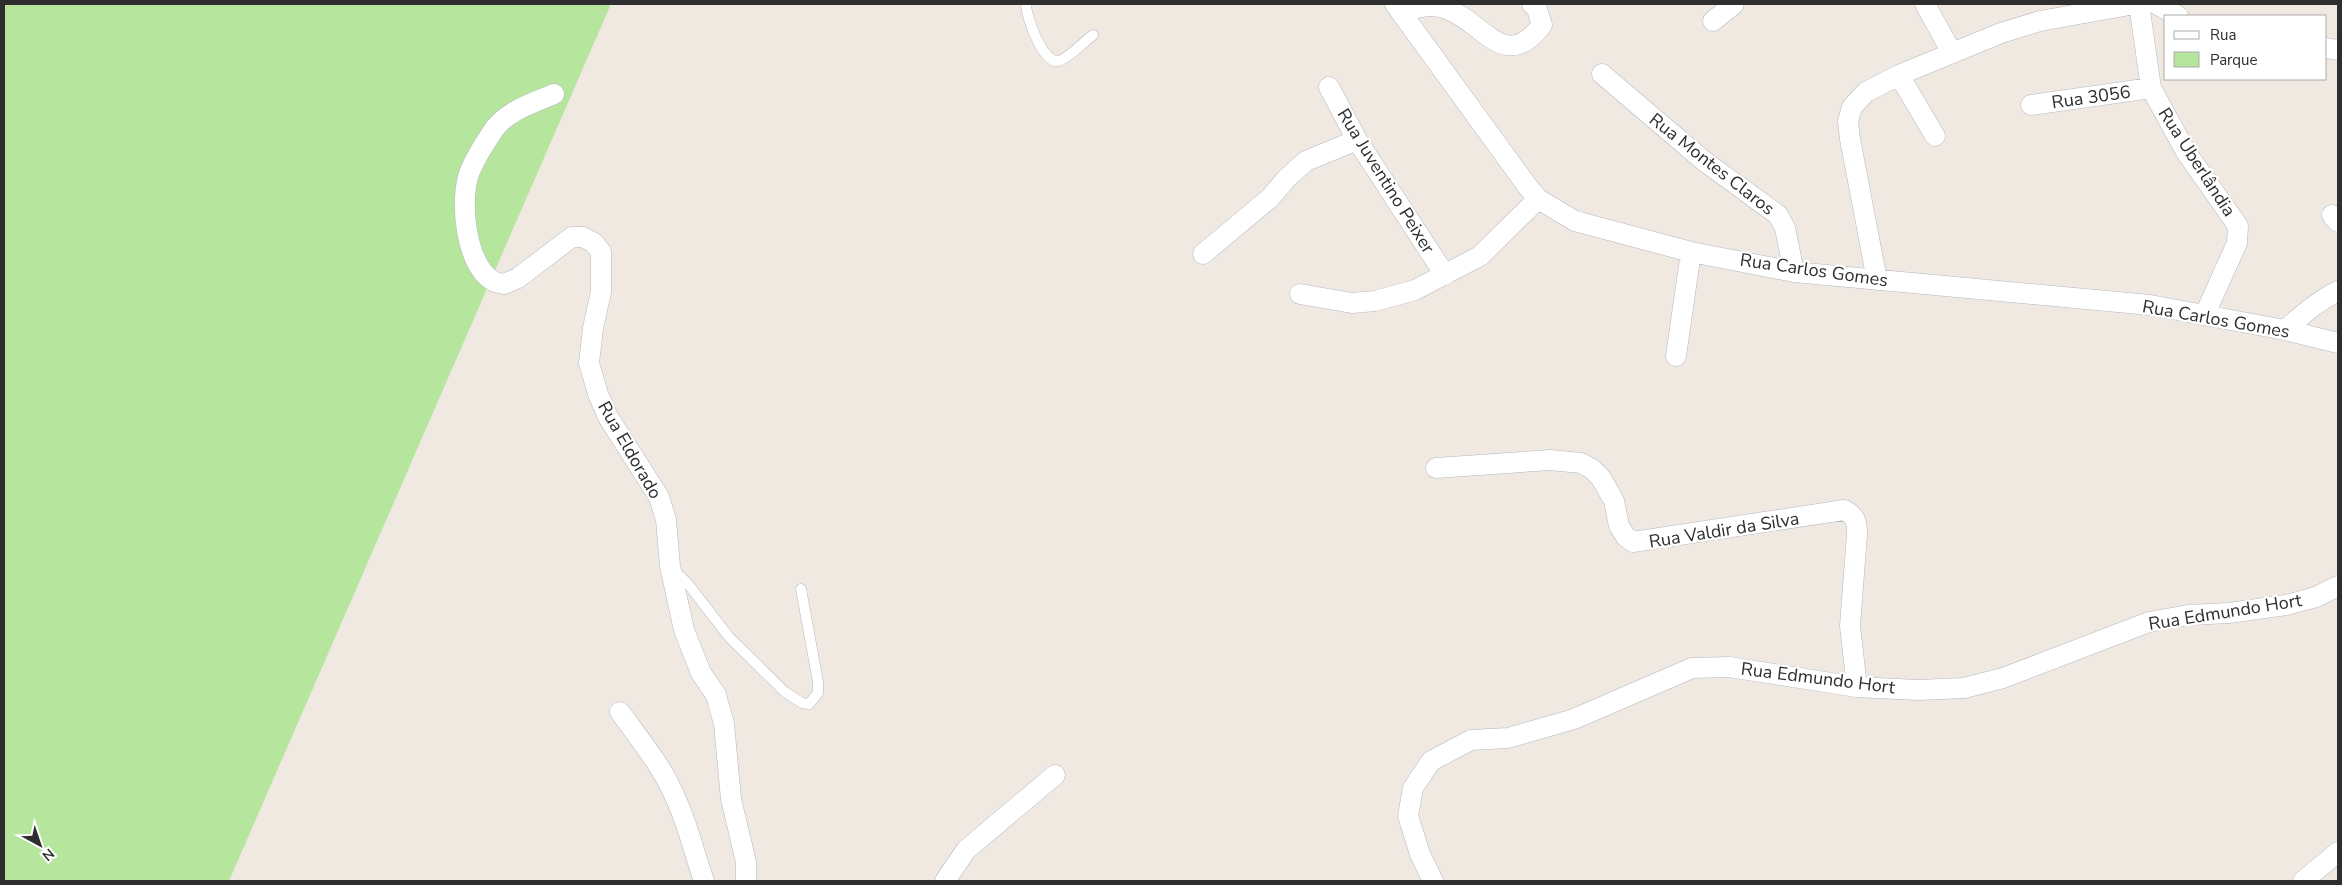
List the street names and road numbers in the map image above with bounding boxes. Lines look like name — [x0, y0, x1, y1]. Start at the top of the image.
street label: Rua 3056 — [2050, 80, 2132, 114]
street label: Rua Uberlândia — [2153, 103, 2241, 221]
street label: Rua Juventino Peixer — [1332, 104, 1441, 258]
street label: Rua Montes Claros — [1644, 107, 1780, 221]
street label: Rua Carlos Gomes — [1738, 248, 1890, 292]
street label: Rua Carlos Gomes — [2140, 294, 2292, 344]
street label: Rua Eldorado — [592, 397, 668, 503]
street label: Rua Valdir da Silva — [1647, 506, 1801, 554]
street label: Rua Edmundo Hort — [2147, 588, 2304, 636]
street label: Rua Edmundo Hort — [1740, 657, 1897, 699]

